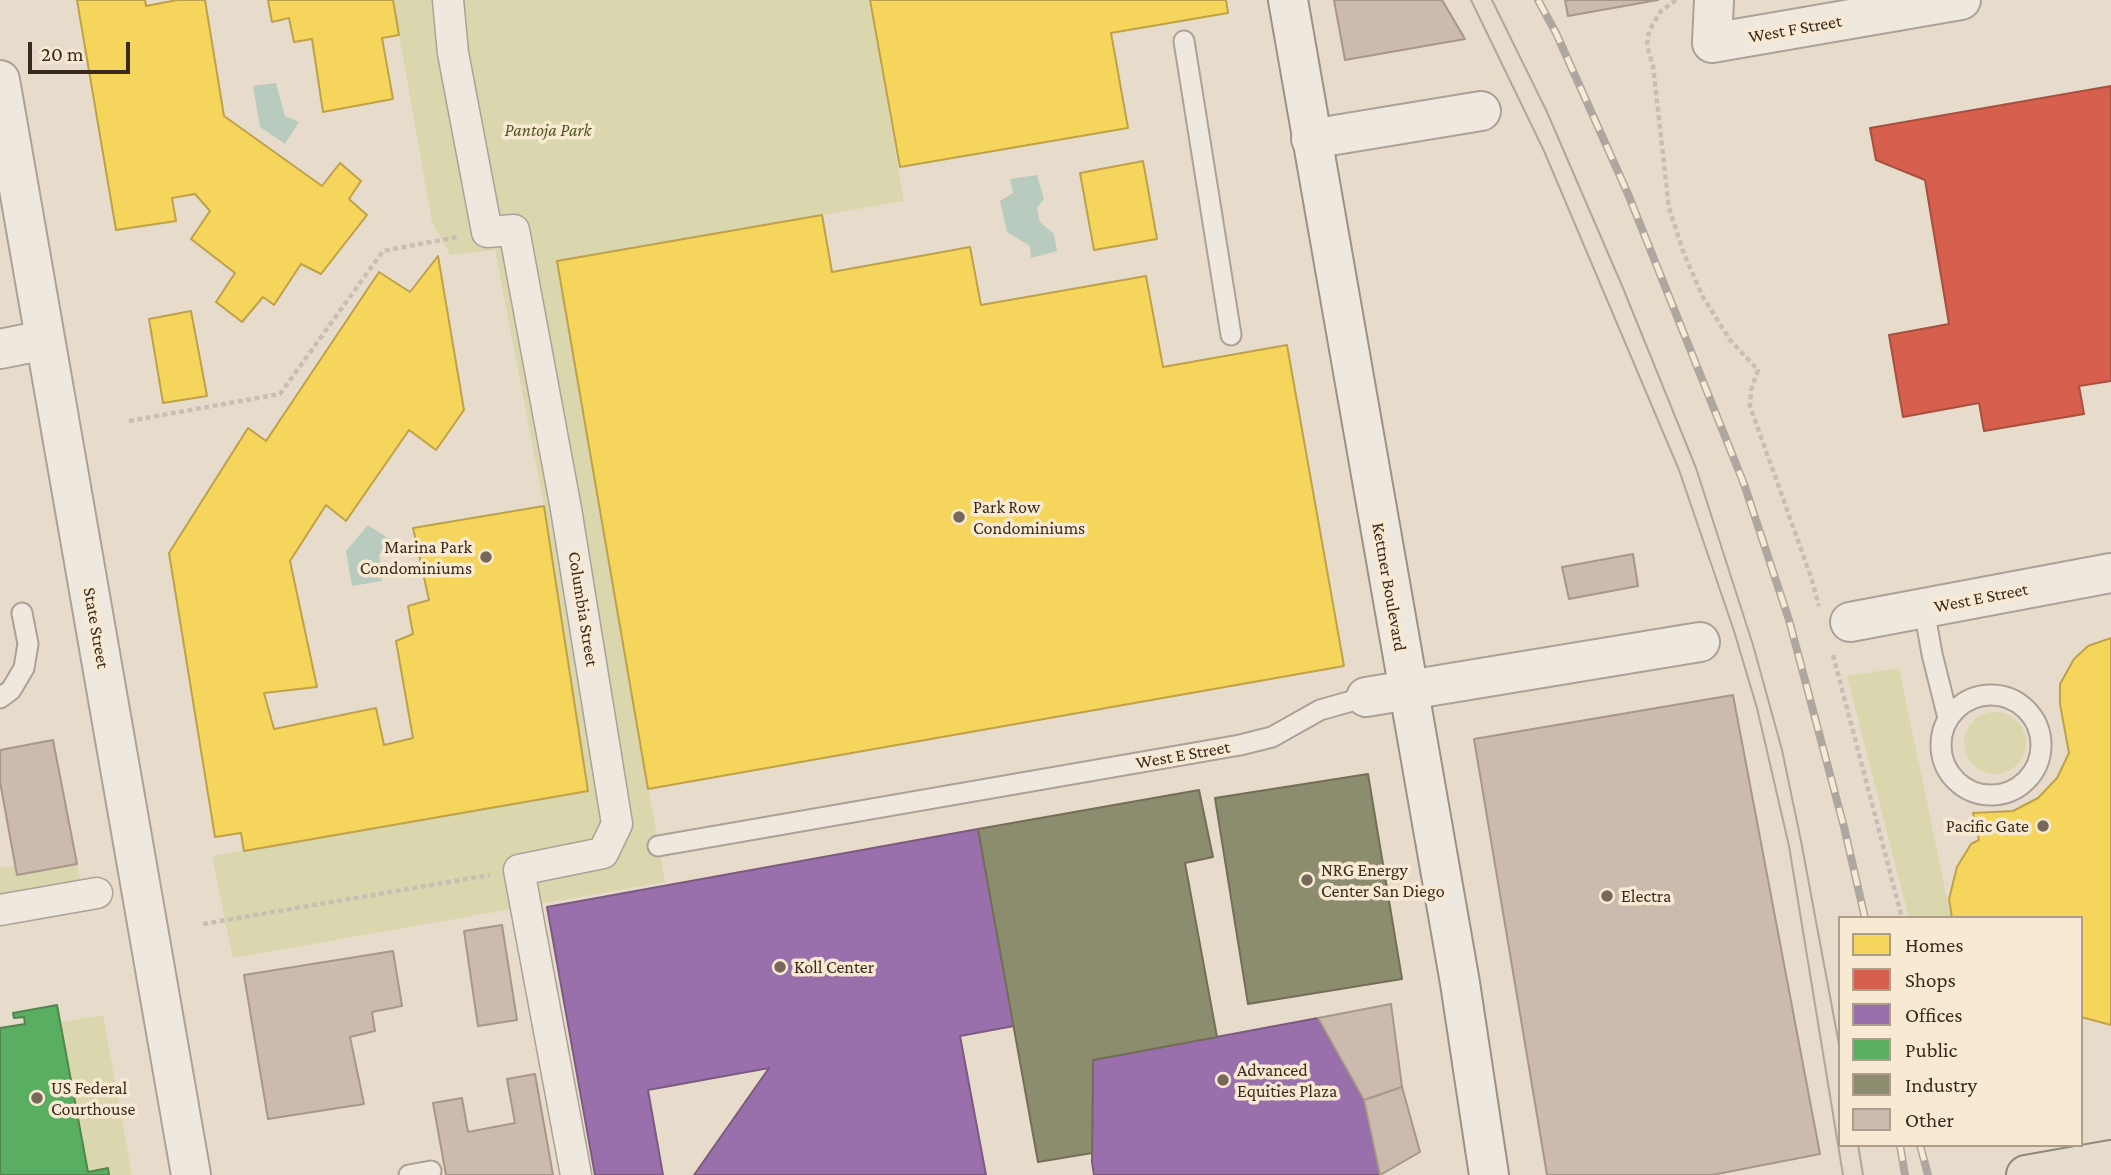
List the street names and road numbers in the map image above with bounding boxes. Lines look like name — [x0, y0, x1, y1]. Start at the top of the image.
street label: West F Street — [1747, 10, 1843, 48]
street label: Kettner Boulevard — [1367, 521, 1411, 653]
street label: Columbia Street — [563, 550, 603, 668]
street label: West E Street — [1932, 578, 2030, 618]
street label: State Street — [78, 586, 114, 670]
street label: West E Street — [1134, 736, 1232, 774]

